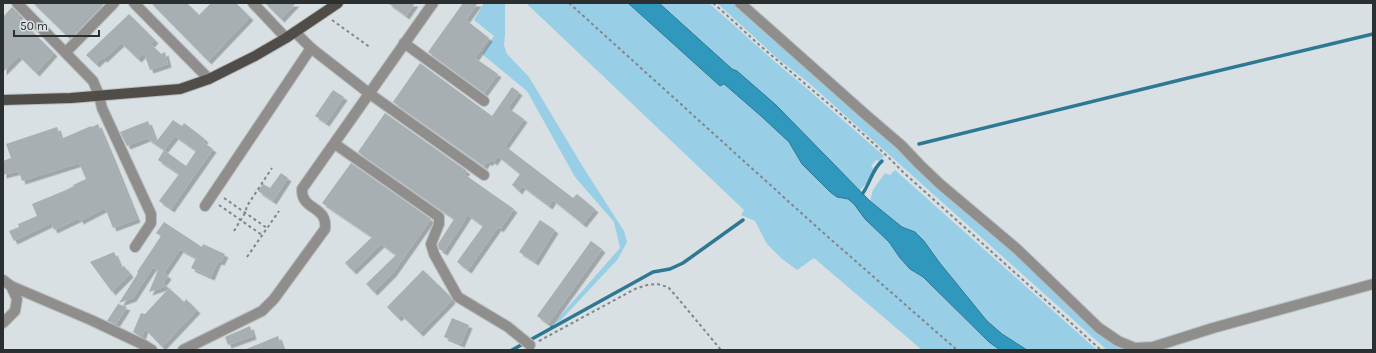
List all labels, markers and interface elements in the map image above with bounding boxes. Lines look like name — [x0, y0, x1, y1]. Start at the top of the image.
scale bar — [14, 12, 99, 38]
text: 50 m — [20, 19, 48, 33]

